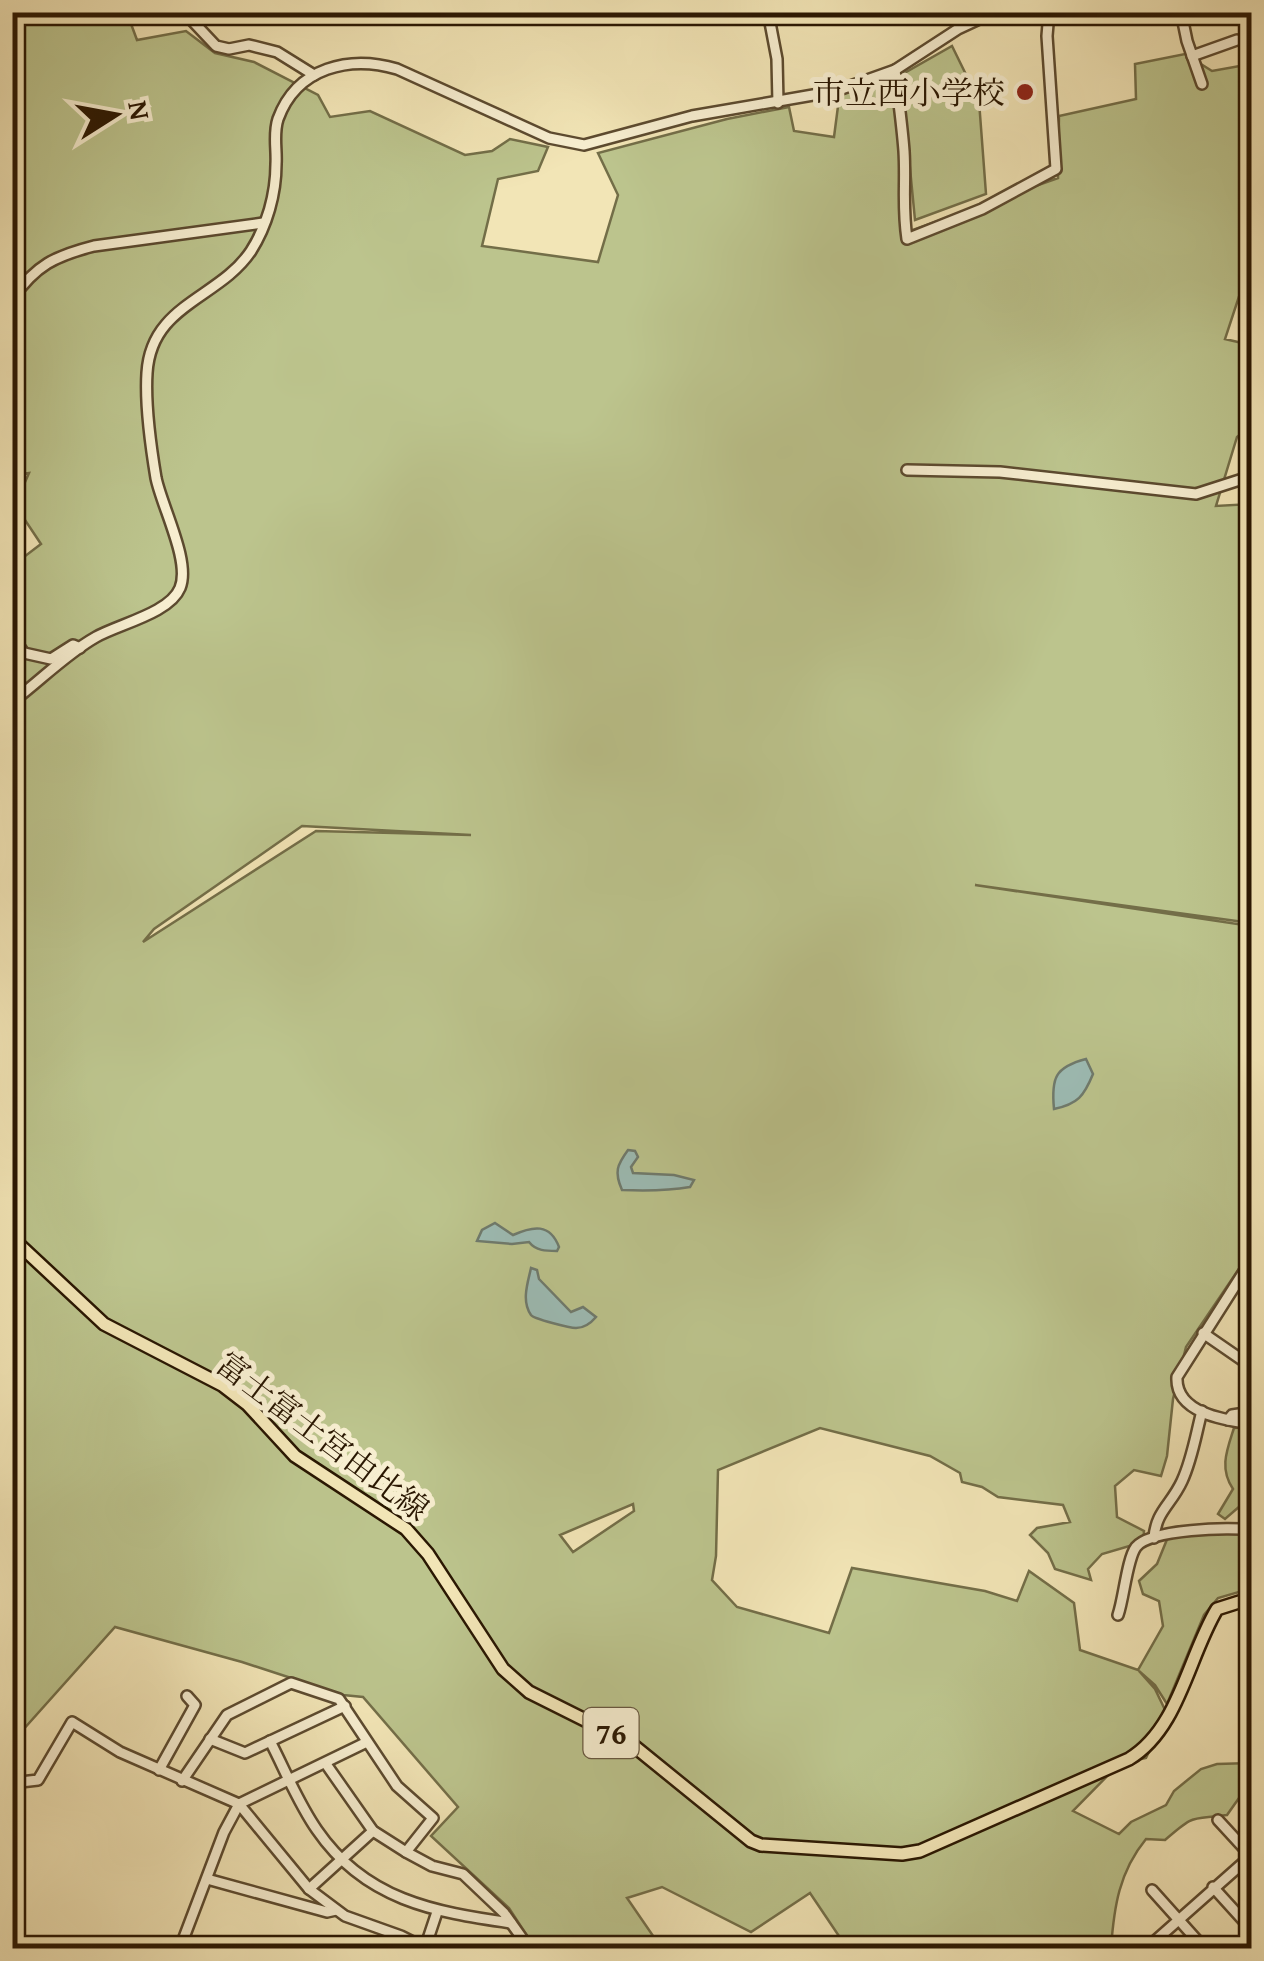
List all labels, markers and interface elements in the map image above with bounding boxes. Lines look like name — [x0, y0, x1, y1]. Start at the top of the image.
north arrow — [65, 65, 165, 165]
place label: 市立西小学校 — [813, 69, 1005, 116]
marker: 市立西小学校 — [1014, 81, 1036, 103]
text: N — [118, 97, 162, 124]
street label: 富士富士宮由比線 — [207, 1340, 439, 1532]
road number: 76 — [584, 1708, 638, 1758]

